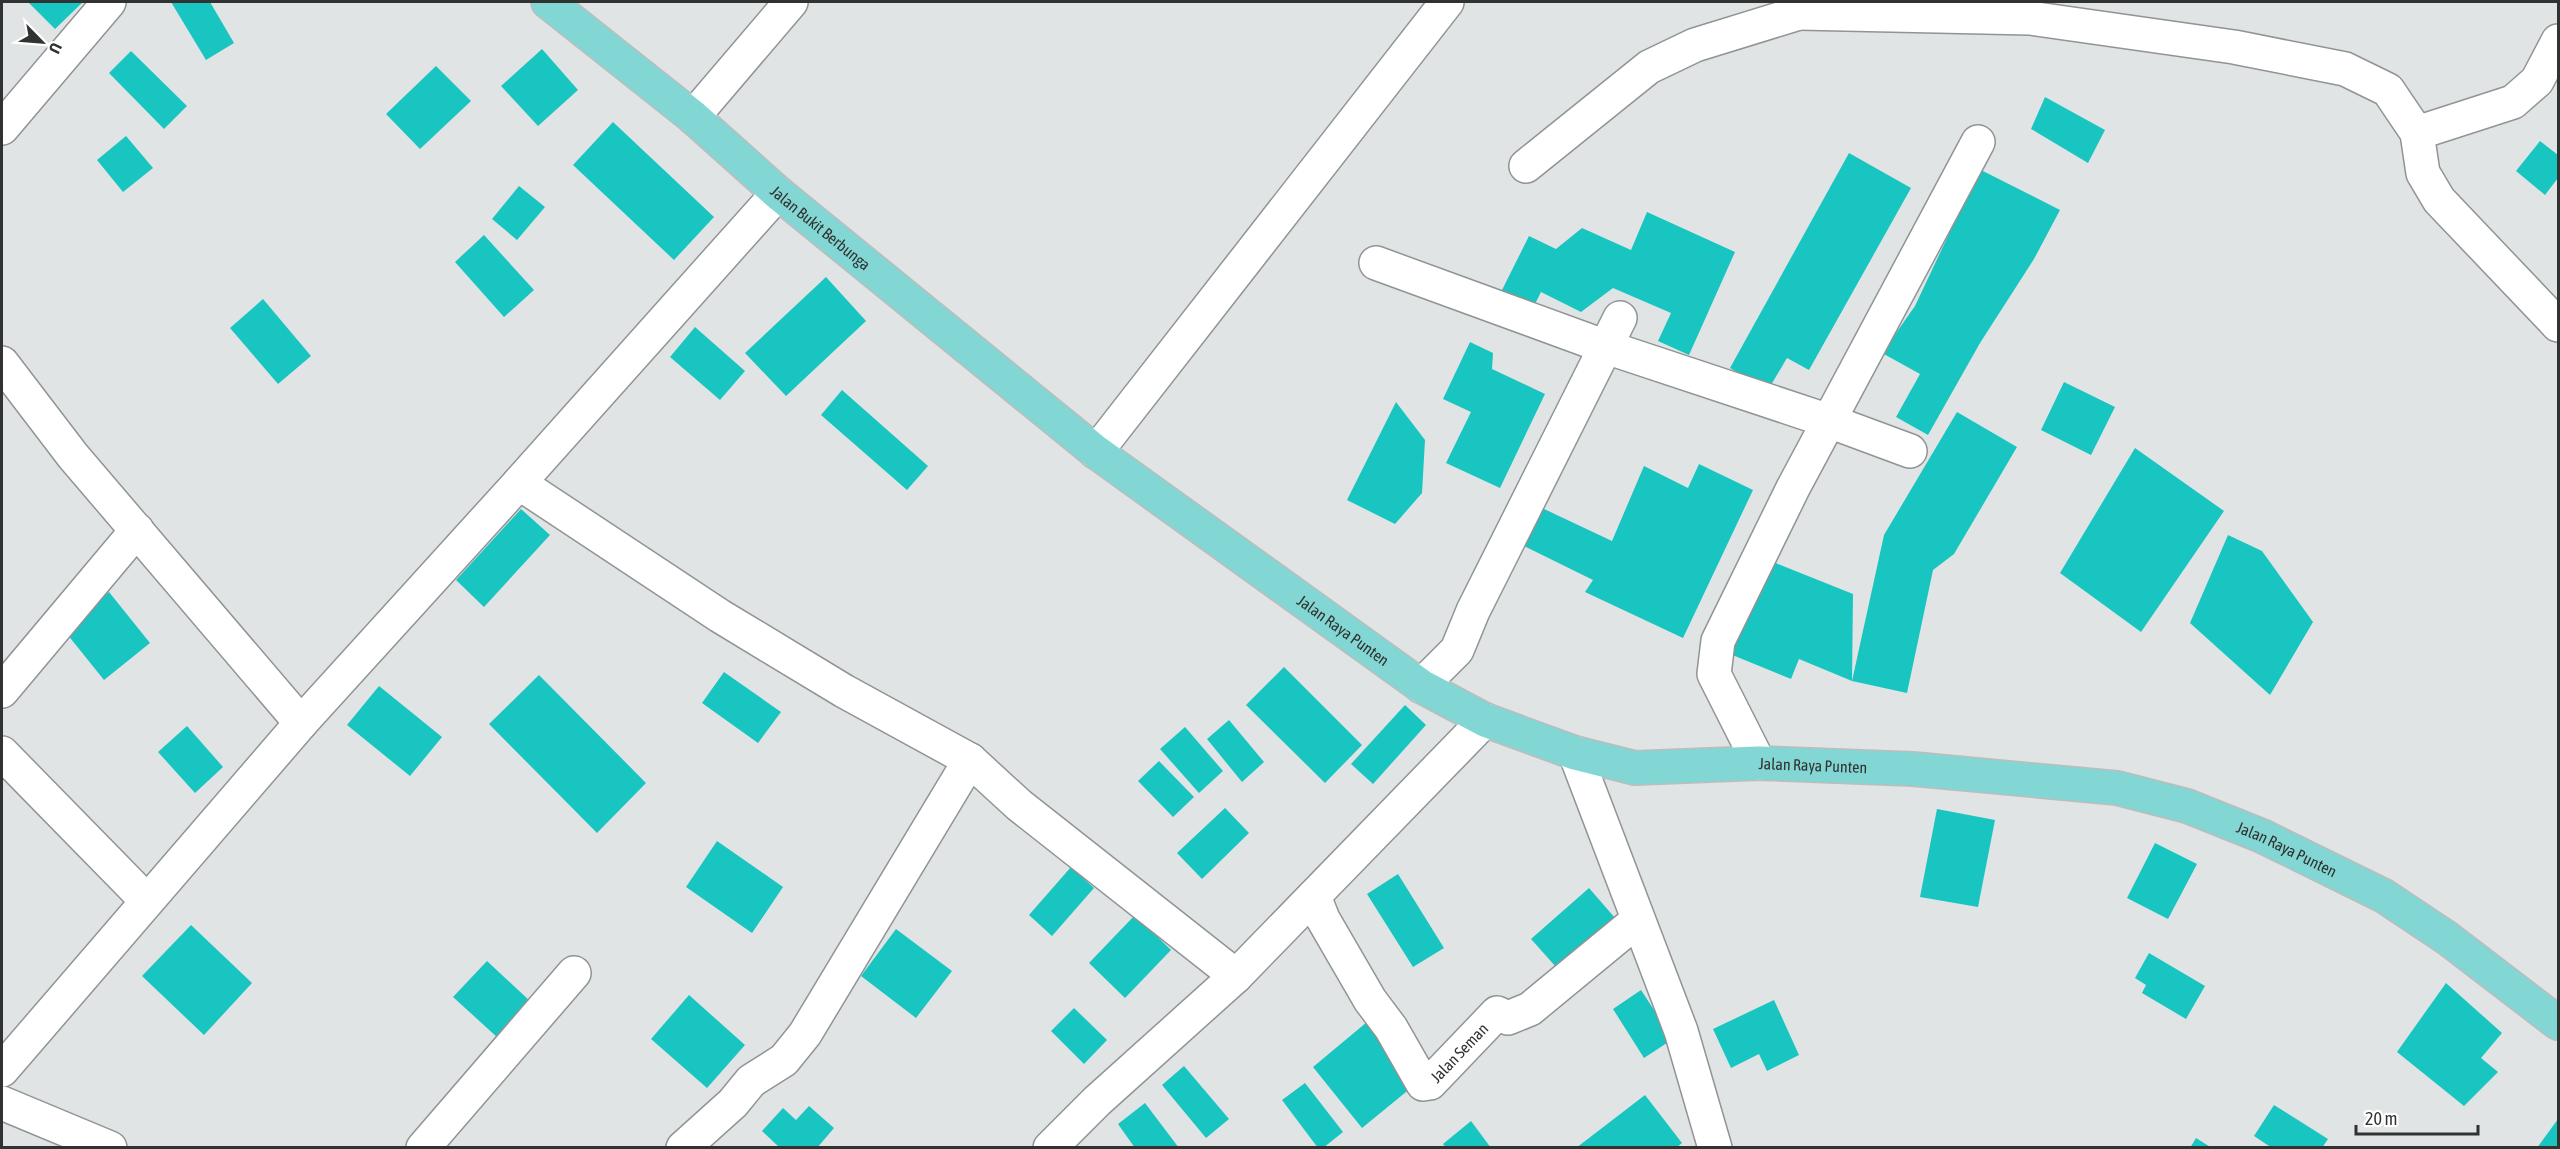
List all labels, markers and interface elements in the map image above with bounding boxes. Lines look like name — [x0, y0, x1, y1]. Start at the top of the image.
north arrow — [12, 12, 72, 72]
text: U — [45, 40, 66, 56]
street label: Jalan Bukit Berbunga — [767, 182, 874, 274]
street label: Jalan Raya Punten — [1294, 591, 1393, 669]
street label: Jalan Raya Punten — [1758, 754, 1868, 776]
street label: Jalan Raya Punten — [2234, 818, 2340, 880]
street label: Jalan Seman — [1427, 1019, 1492, 1086]
scale bar — [2356, 1098, 2478, 1136]
text: 20 m — [2365, 1108, 2397, 1129]

